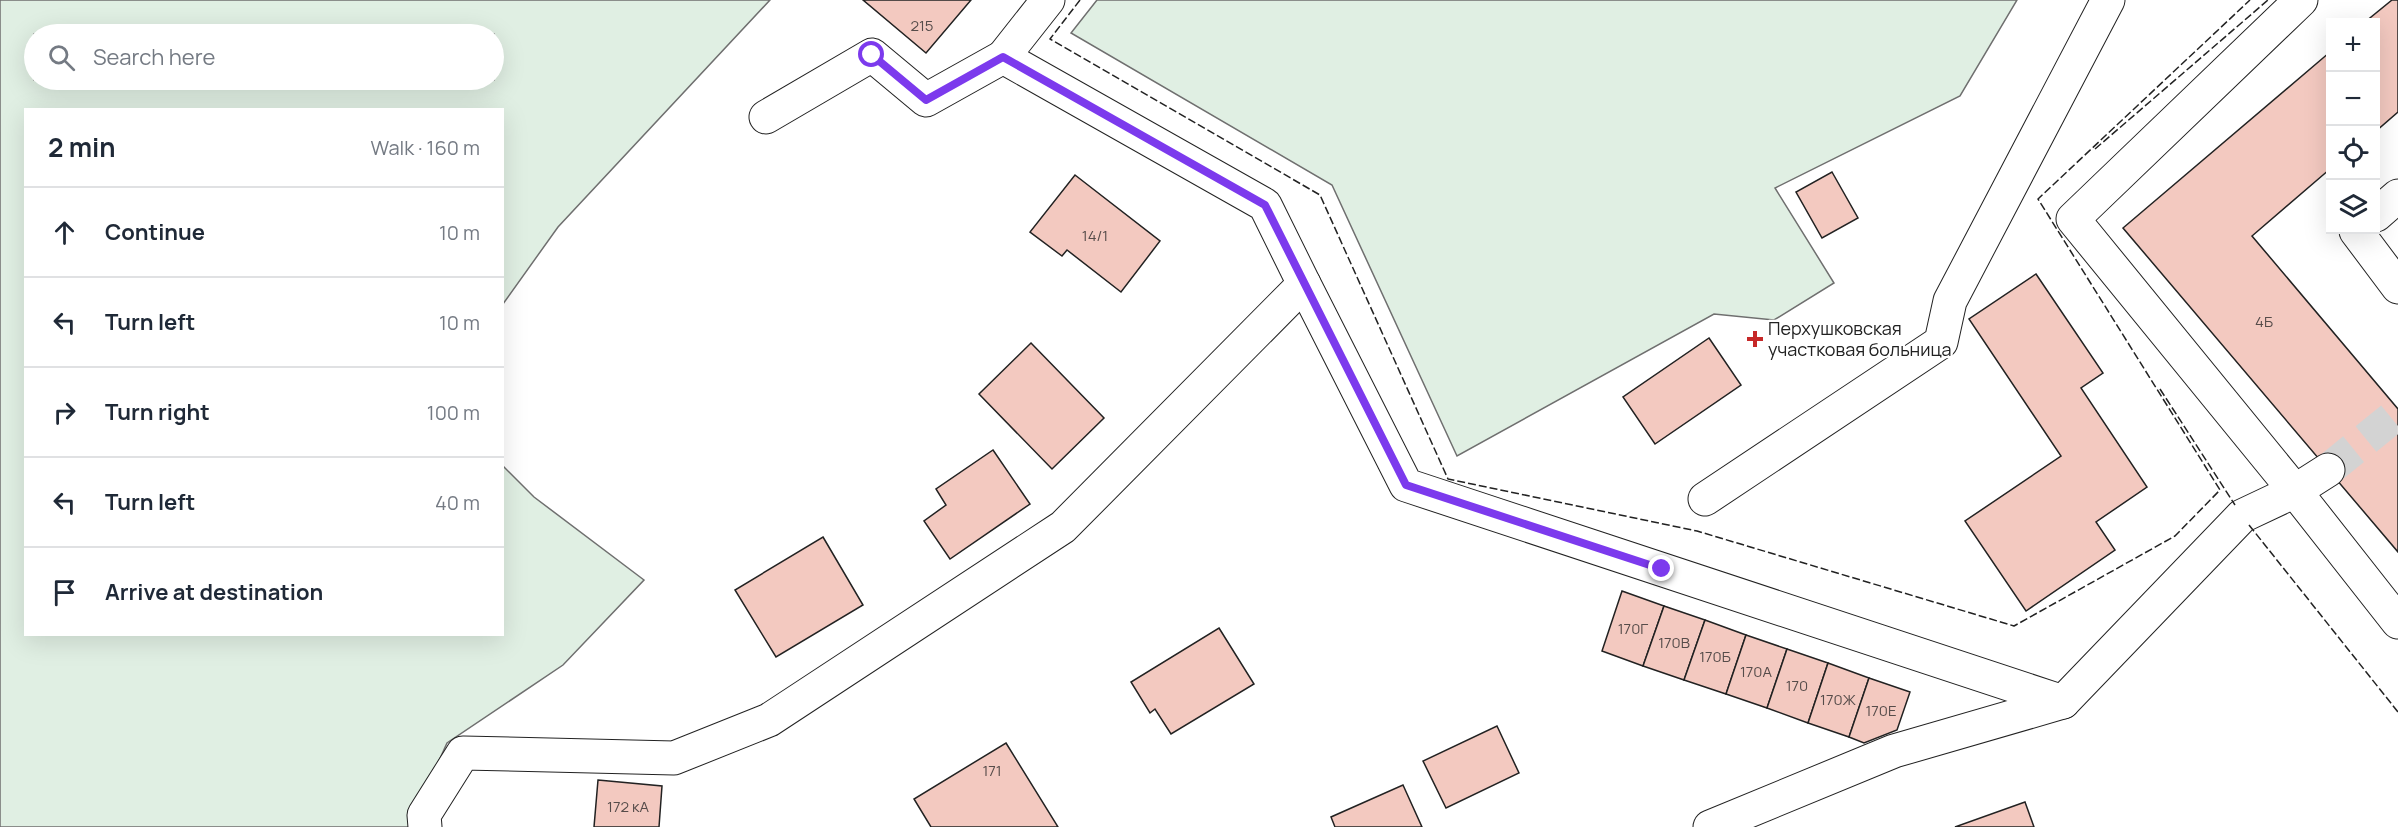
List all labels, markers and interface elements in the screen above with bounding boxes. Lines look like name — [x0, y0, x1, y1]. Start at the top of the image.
house number: 215 — [910, 15, 934, 36]
map controls — [2326, 18, 2380, 234]
button: + — [2326, 18, 2380, 72]
search box — [24, 24, 504, 90]
icon: search — [45, 41, 78, 74]
route start — [858, 41, 884, 67]
text: Search here — [93, 42, 215, 72]
button: − — [2326, 72, 2380, 126]
button: locate — [2326, 126, 2380, 180]
text: 2 min — [48, 129, 116, 165]
text: Walk · 160 m — [371, 134, 480, 161]
button: layers — [2326, 180, 2380, 234]
icon: ahead — [48, 216, 81, 249]
text: Continue — [105, 217, 205, 247]
text: 10 m — [439, 219, 480, 246]
house number: 14/1 — [1082, 225, 1108, 246]
icon: left — [48, 306, 81, 339]
text: Turn left — [105, 307, 195, 337]
text: 10 m — [439, 309, 480, 336]
house number: 4Б — [2255, 311, 2273, 332]
place label: Перхушковская участковая больница — [1768, 316, 1952, 361]
marker: Перхушковская участковая больница — [1746, 330, 1764, 348]
icon: right — [48, 396, 81, 429]
text: Turn right — [105, 397, 210, 427]
text: 100 m — [427, 399, 480, 426]
icon: left — [48, 486, 81, 519]
text: Turn left — [105, 487, 195, 517]
text: 40 m — [435, 489, 480, 516]
route end — [1648, 555, 1674, 581]
icon: arrive — [48, 576, 81, 609]
text: Arrive at destination — [105, 577, 323, 607]
house number: 170Г — [1618, 618, 1648, 639]
house number: 170В — [1658, 632, 1690, 653]
house number: 170Б — [1699, 646, 1731, 667]
house number: 170А — [1740, 661, 1773, 682]
house number: 170 — [1786, 675, 1808, 696]
house number: 170Ж — [1820, 689, 1857, 710]
house number: 170Е — [1865, 700, 1897, 721]
house number: 171 — [982, 760, 1002, 781]
house number: 172 кА — [607, 796, 649, 817]

